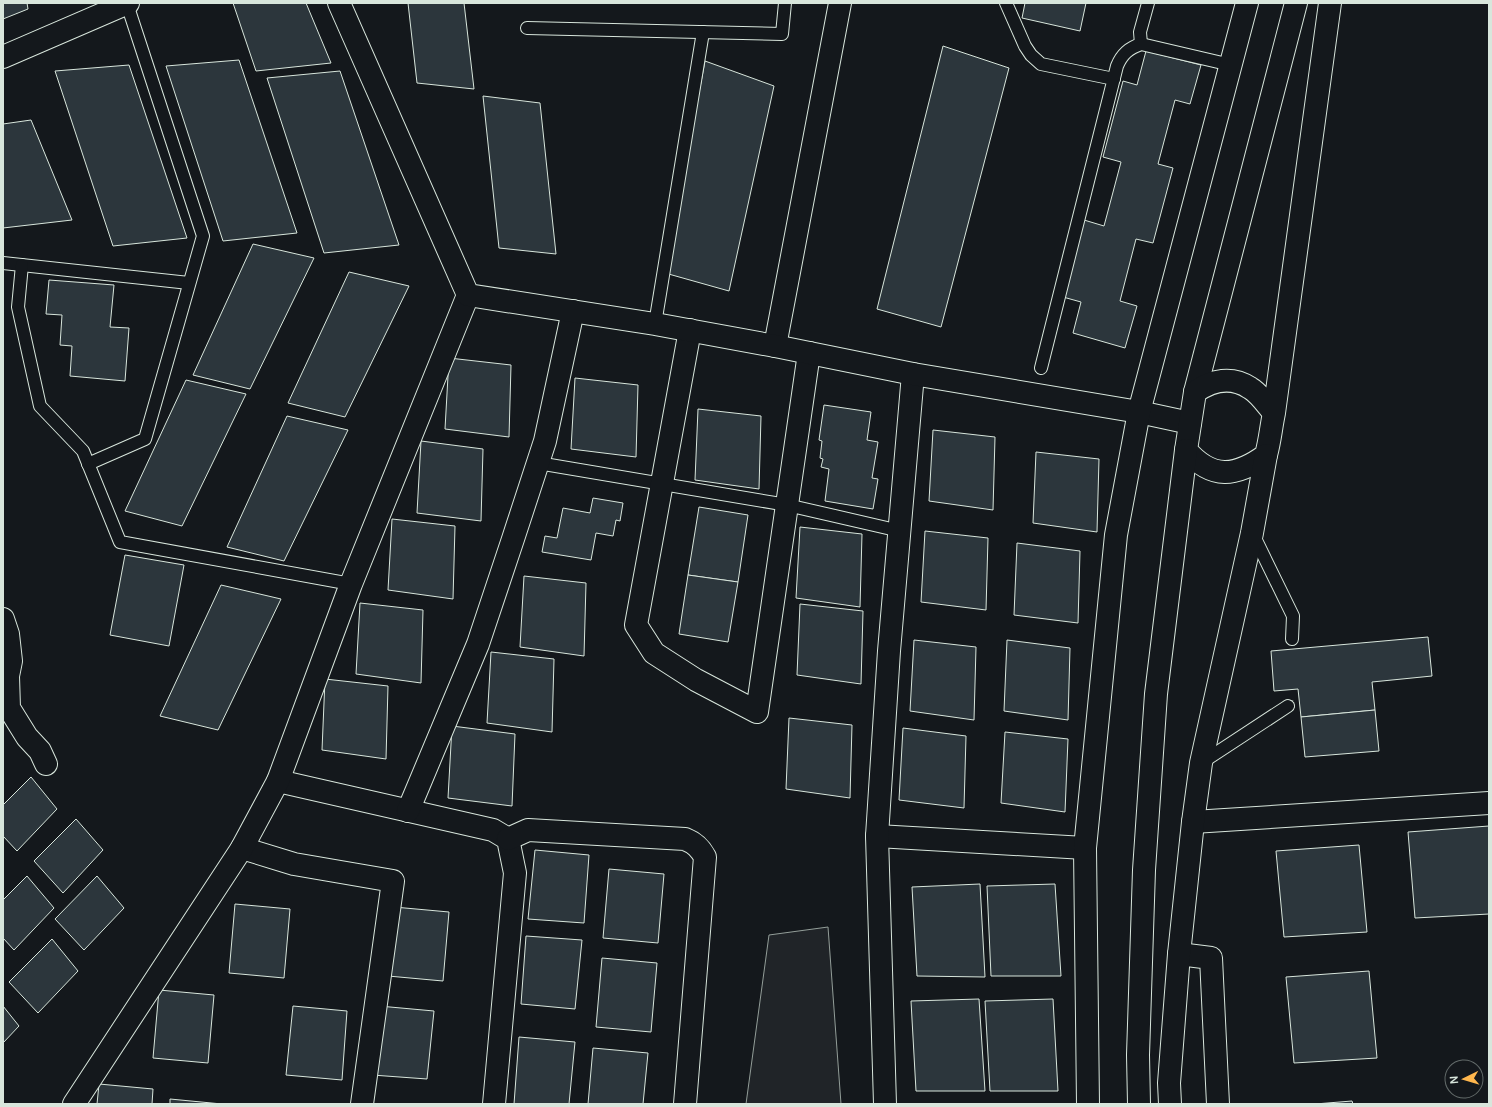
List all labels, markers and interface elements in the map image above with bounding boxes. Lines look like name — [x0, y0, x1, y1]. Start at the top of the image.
north arrow — [1444, 1059, 1484, 1099]
text: N — [1446, 1075, 1461, 1085]

